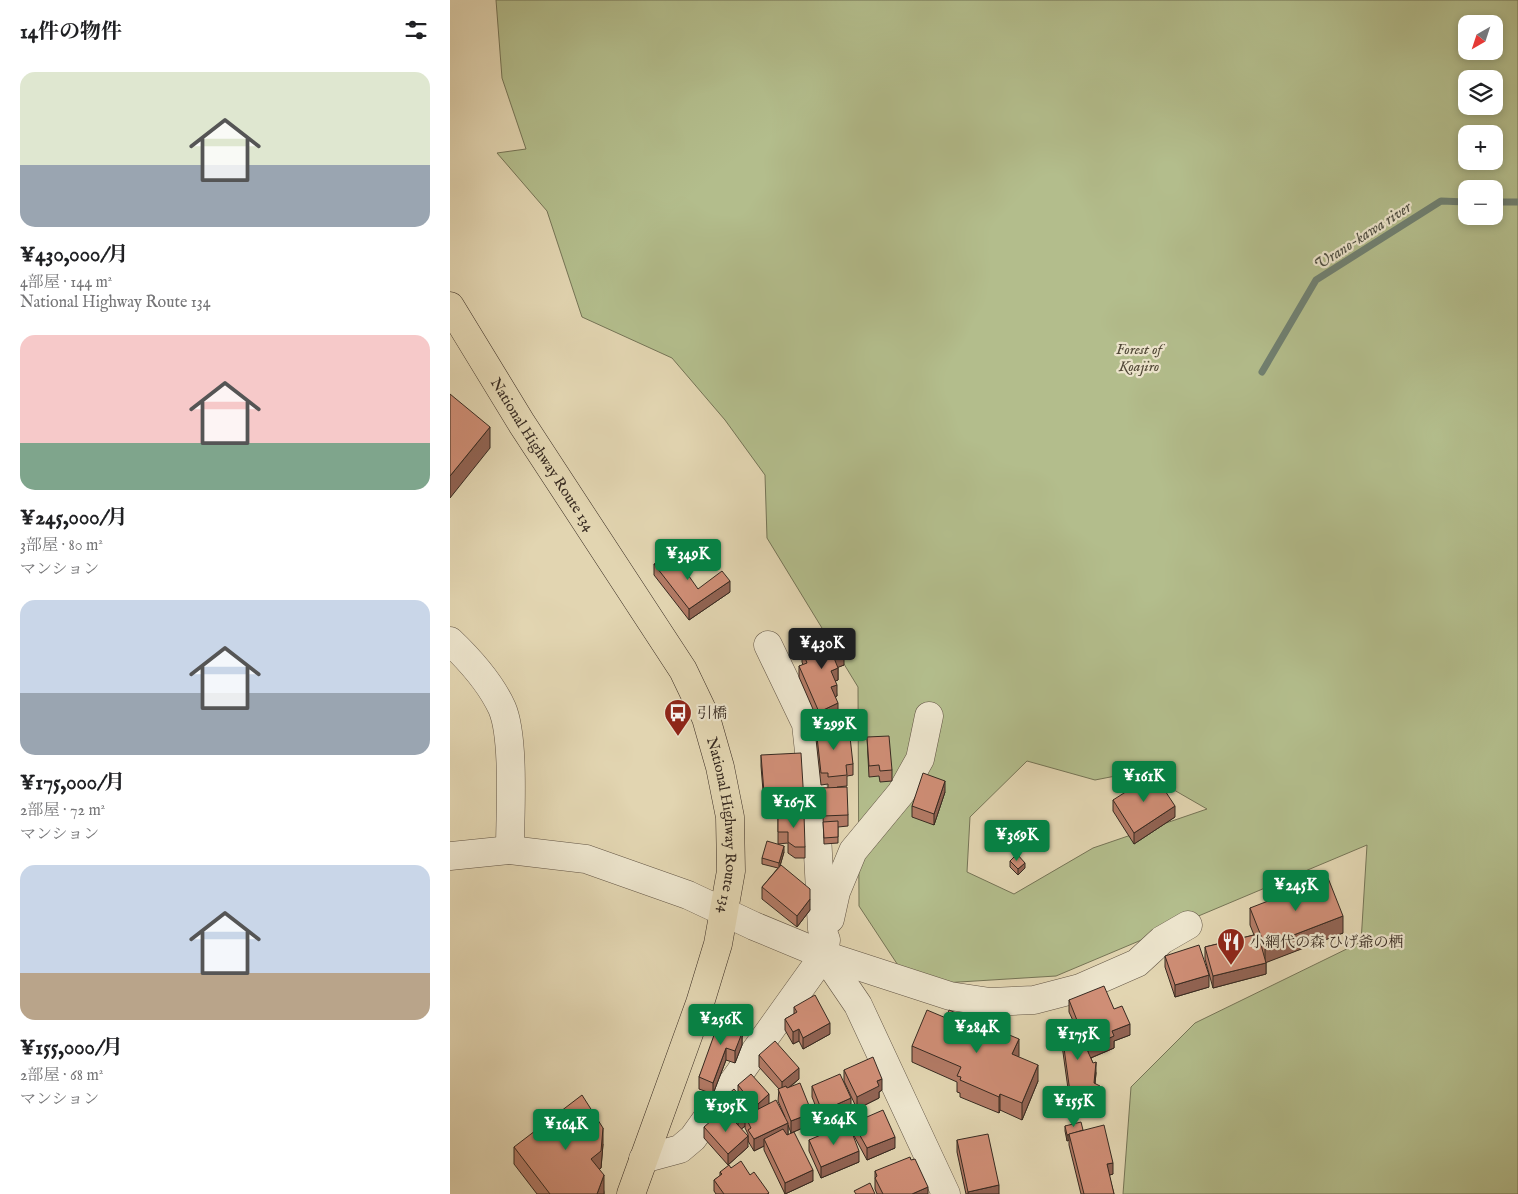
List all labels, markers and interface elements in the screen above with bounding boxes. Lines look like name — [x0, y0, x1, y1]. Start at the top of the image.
north arrow — [1458, 15, 1502, 60]
map controls — [1458, 15, 1503, 225]
icon: filters — [402, 16, 430, 44]
text: 14件の物件 — [20, 19, 122, 46]
button: layers — [1458, 70, 1503, 115]
icon: home — [180, 105, 270, 195]
button: + — [1458, 125, 1503, 170]
button: − — [1458, 180, 1503, 225]
water label: Urano-kawa river — [1311, 197, 1417, 276]
text: ¥430,000/月 — [20, 242, 128, 269]
text: 4部屋 · 144 m² — [20, 273, 112, 293]
text: National Highway Route 134 — [20, 293, 211, 313]
park label: Forest of Koajiro — [1116, 340, 1165, 376]
icon: home — [180, 368, 270, 458]
street label: National Highway Route 134 — [486, 374, 599, 536]
text: ¥245,000/月 — [20, 505, 128, 532]
text: 3部屋 · 80 m² — [20, 536, 103, 556]
pin: ¥349K — [653, 538, 723, 581]
text: ¥349K — [666, 545, 710, 565]
text: マンション — [20, 560, 99, 580]
pin: ¥430K — [787, 628, 857, 670]
icon: home — [180, 633, 270, 723]
text: ¥430K — [800, 634, 844, 654]
bus stop icon: 引橋 — [663, 698, 693, 737]
place label: 引橋 — [697, 704, 727, 723]
pin: ¥299K — [799, 708, 869, 751]
text: ¥299K — [812, 715, 856, 735]
street label: National Highway Route 134 — [702, 735, 740, 916]
pin: ¥161K — [1109, 760, 1179, 803]
text: ¥161K — [1123, 767, 1165, 787]
text: ¥175,000/月 — [20, 770, 125, 797]
pin: ¥167K — [759, 786, 829, 829]
text: ¥167K — [772, 793, 816, 813]
text: 2部屋 · 72 m² — [20, 801, 105, 821]
pin: ¥369K — [982, 820, 1052, 862]
text: マンション — [20, 825, 99, 845]
text: ¥369K — [996, 826, 1038, 846]
pin: ¥245K — [1261, 870, 1331, 912]
text: ¥245K — [1274, 876, 1318, 896]
icon: home — [180, 898, 270, 988]
restaurant icon: 小網代の森 ひげ爺の栖 — [1216, 927, 1246, 966]
place label: 小網代の森 ひげ爺の栖 — [1250, 933, 1403, 952]
pin: ¥256K — [686, 1004, 756, 1046]
text: ¥256K — [699, 1010, 743, 1030]
pin: ¥284K — [942, 1012, 1012, 1054]
text: ¥284K — [955, 1018, 999, 1038]
pin: ¥175K — [1043, 1018, 1113, 1061]
text: ¥175K — [1057, 1025, 1099, 1045]
text: ¥155,000/月 — [20, 1035, 123, 1062]
text: 2部屋 · 68 m² — [20, 1066, 103, 1086]
pin: ¥155K — [1039, 1086, 1109, 1128]
text: マンション — [20, 1090, 99, 1110]
pin: ¥195K — [691, 1090, 761, 1133]
text: ¥155K — [1054, 1092, 1094, 1112]
text: ¥195K — [705, 1097, 747, 1117]
pin: ¥264K — [799, 1104, 869, 1146]
pin: ¥164K — [531, 1108, 601, 1151]
text: ¥264K — [811, 1110, 857, 1130]
text: ¥164K — [544, 1115, 588, 1135]

